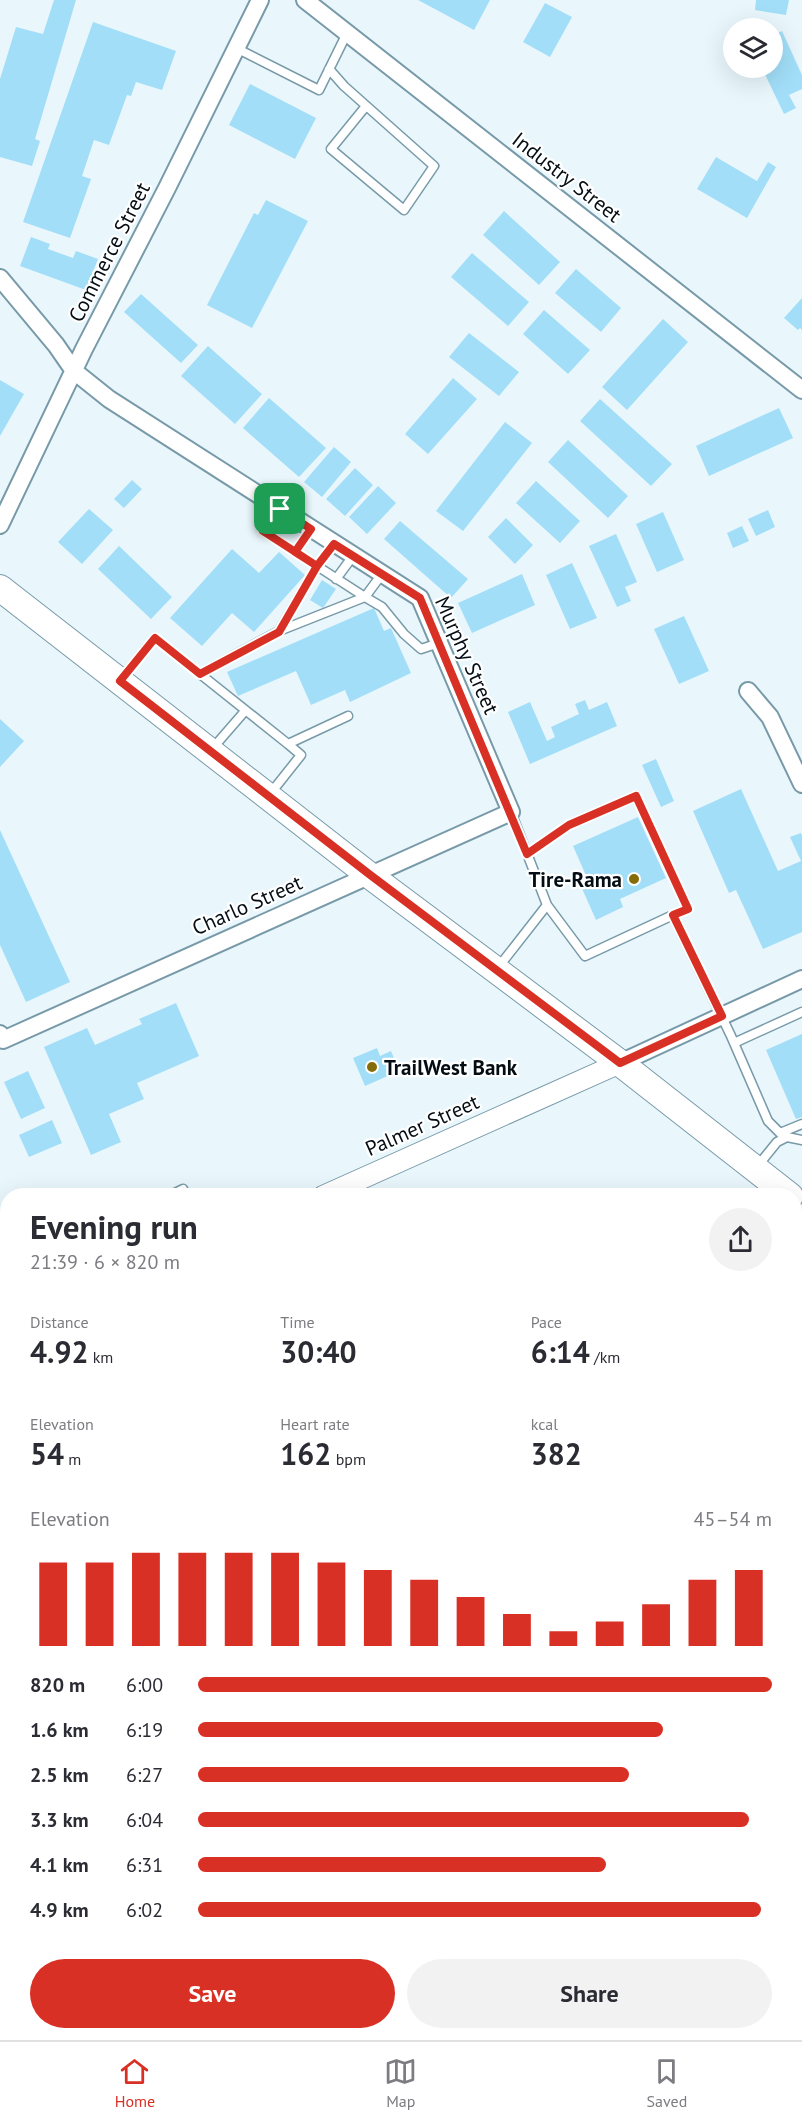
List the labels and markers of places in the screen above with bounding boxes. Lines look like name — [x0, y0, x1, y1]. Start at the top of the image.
pin — [254, 483, 305, 534]
place label: Tire-Rama — [528, 866, 622, 893]
marker: Tire-Rama — [627, 872, 641, 886]
place label: TrailWest Bank — [384, 1054, 518, 1081]
marker: TrailWest Bank — [365, 1060, 379, 1074]

